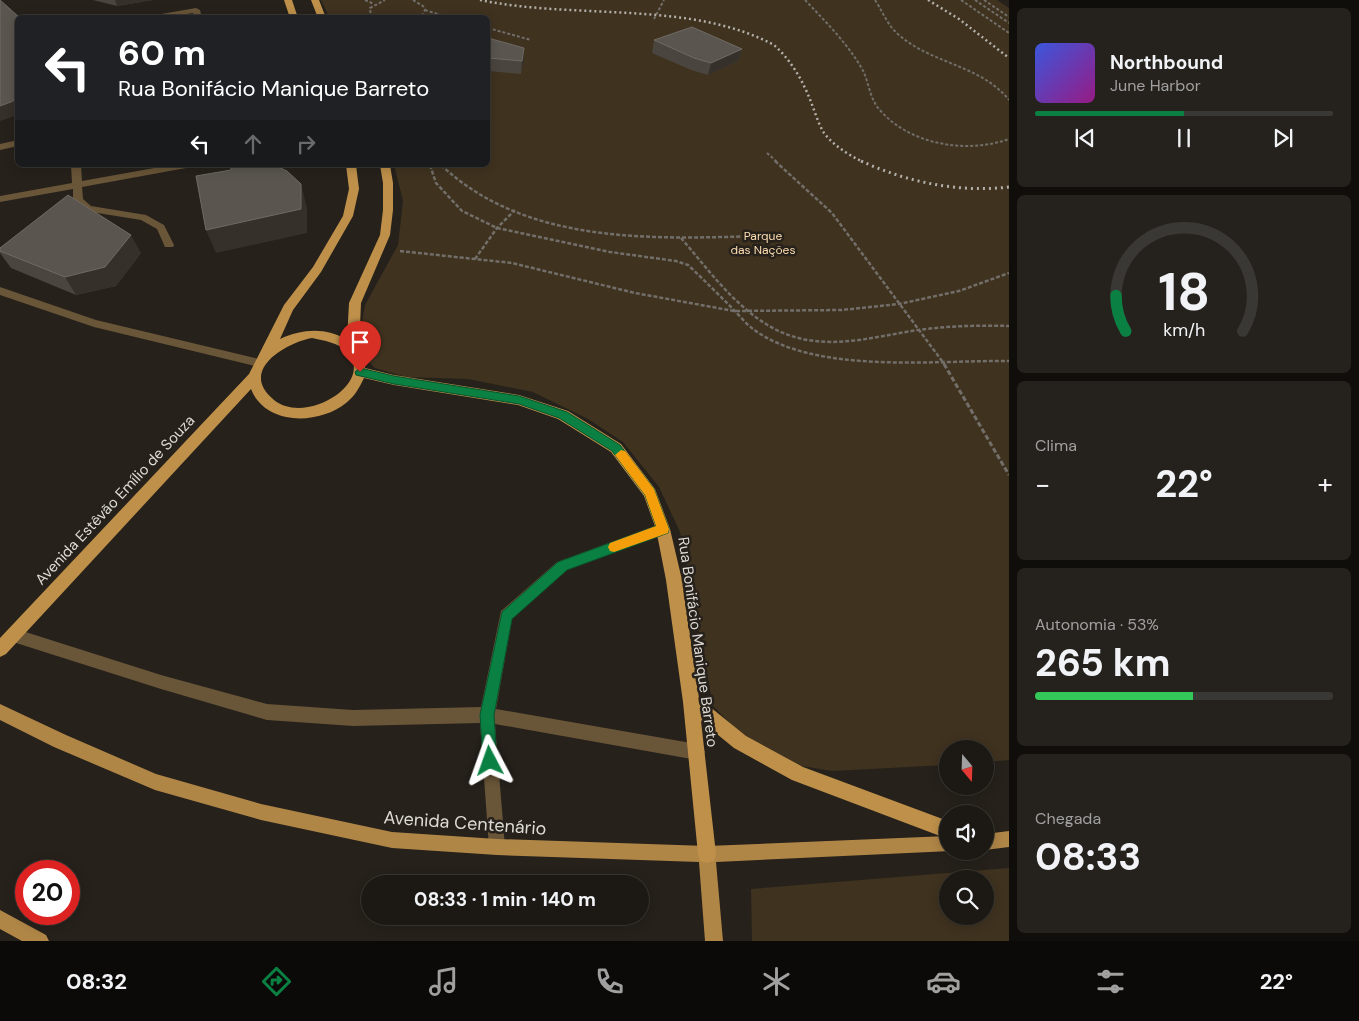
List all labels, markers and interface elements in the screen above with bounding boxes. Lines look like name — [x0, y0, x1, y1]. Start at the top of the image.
text: 60 m — [118, 30, 206, 76]
icon: left — [35, 35, 100, 100]
text: Northbound — [1110, 50, 1223, 75]
text: Rua Bonifácio Manique Barreto — [118, 74, 429, 103]
text: June Harbor — [1110, 75, 1201, 96]
icon: previous — [1071, 124, 1099, 152]
icon: pause — [1170, 124, 1198, 152]
icon: next — [1269, 124, 1297, 152]
icon: left — [186, 130, 214, 158]
icon: ahead — [239, 130, 267, 158]
icon: right — [292, 130, 320, 158]
park label: Parque das Nações — [731, 228, 795, 258]
text: 18 — [1158, 258, 1210, 326]
text: km/h — [1163, 318, 1205, 342]
pin — [339, 321, 381, 372]
icon: arrive — [346, 328, 374, 356]
street label: Avenida Estêvão Emílio de Souza — [31, 411, 199, 589]
text: Clima — [1035, 435, 1077, 456]
text: 22° — [1155, 459, 1213, 509]
text: − — [1035, 466, 1050, 503]
text: + — [1318, 466, 1333, 503]
street label: Rua Bonifácio Manique Barreto — [673, 536, 723, 749]
text: Autonomia · 53% — [1035, 614, 1159, 635]
text: 265 km — [1035, 638, 1171, 688]
position arrow — [463, 734, 515, 786]
north arrow — [939, 740, 994, 795]
map controls — [939, 740, 994, 925]
street label: Avenida Centenário — [383, 805, 547, 841]
button: sound — [939, 805, 994, 860]
text: Chegada — [1035, 808, 1101, 829]
text: 08:33 — [1035, 832, 1141, 882]
speed limit sign: 20 — [15, 860, 80, 925]
button: search — [939, 870, 994, 925]
text: 08:33 · 1 min · 140 m — [414, 887, 596, 912]
icon: directions — [259, 964, 294, 999]
icon: music — [426, 964, 461, 999]
icon: phone — [592, 964, 627, 999]
icon: climate — [759, 964, 794, 999]
icon: car — [926, 964, 961, 999]
icon: filters — [1093, 964, 1128, 999]
text: 08:32 — [66, 967, 127, 996]
text: 22° — [1260, 967, 1293, 996]

